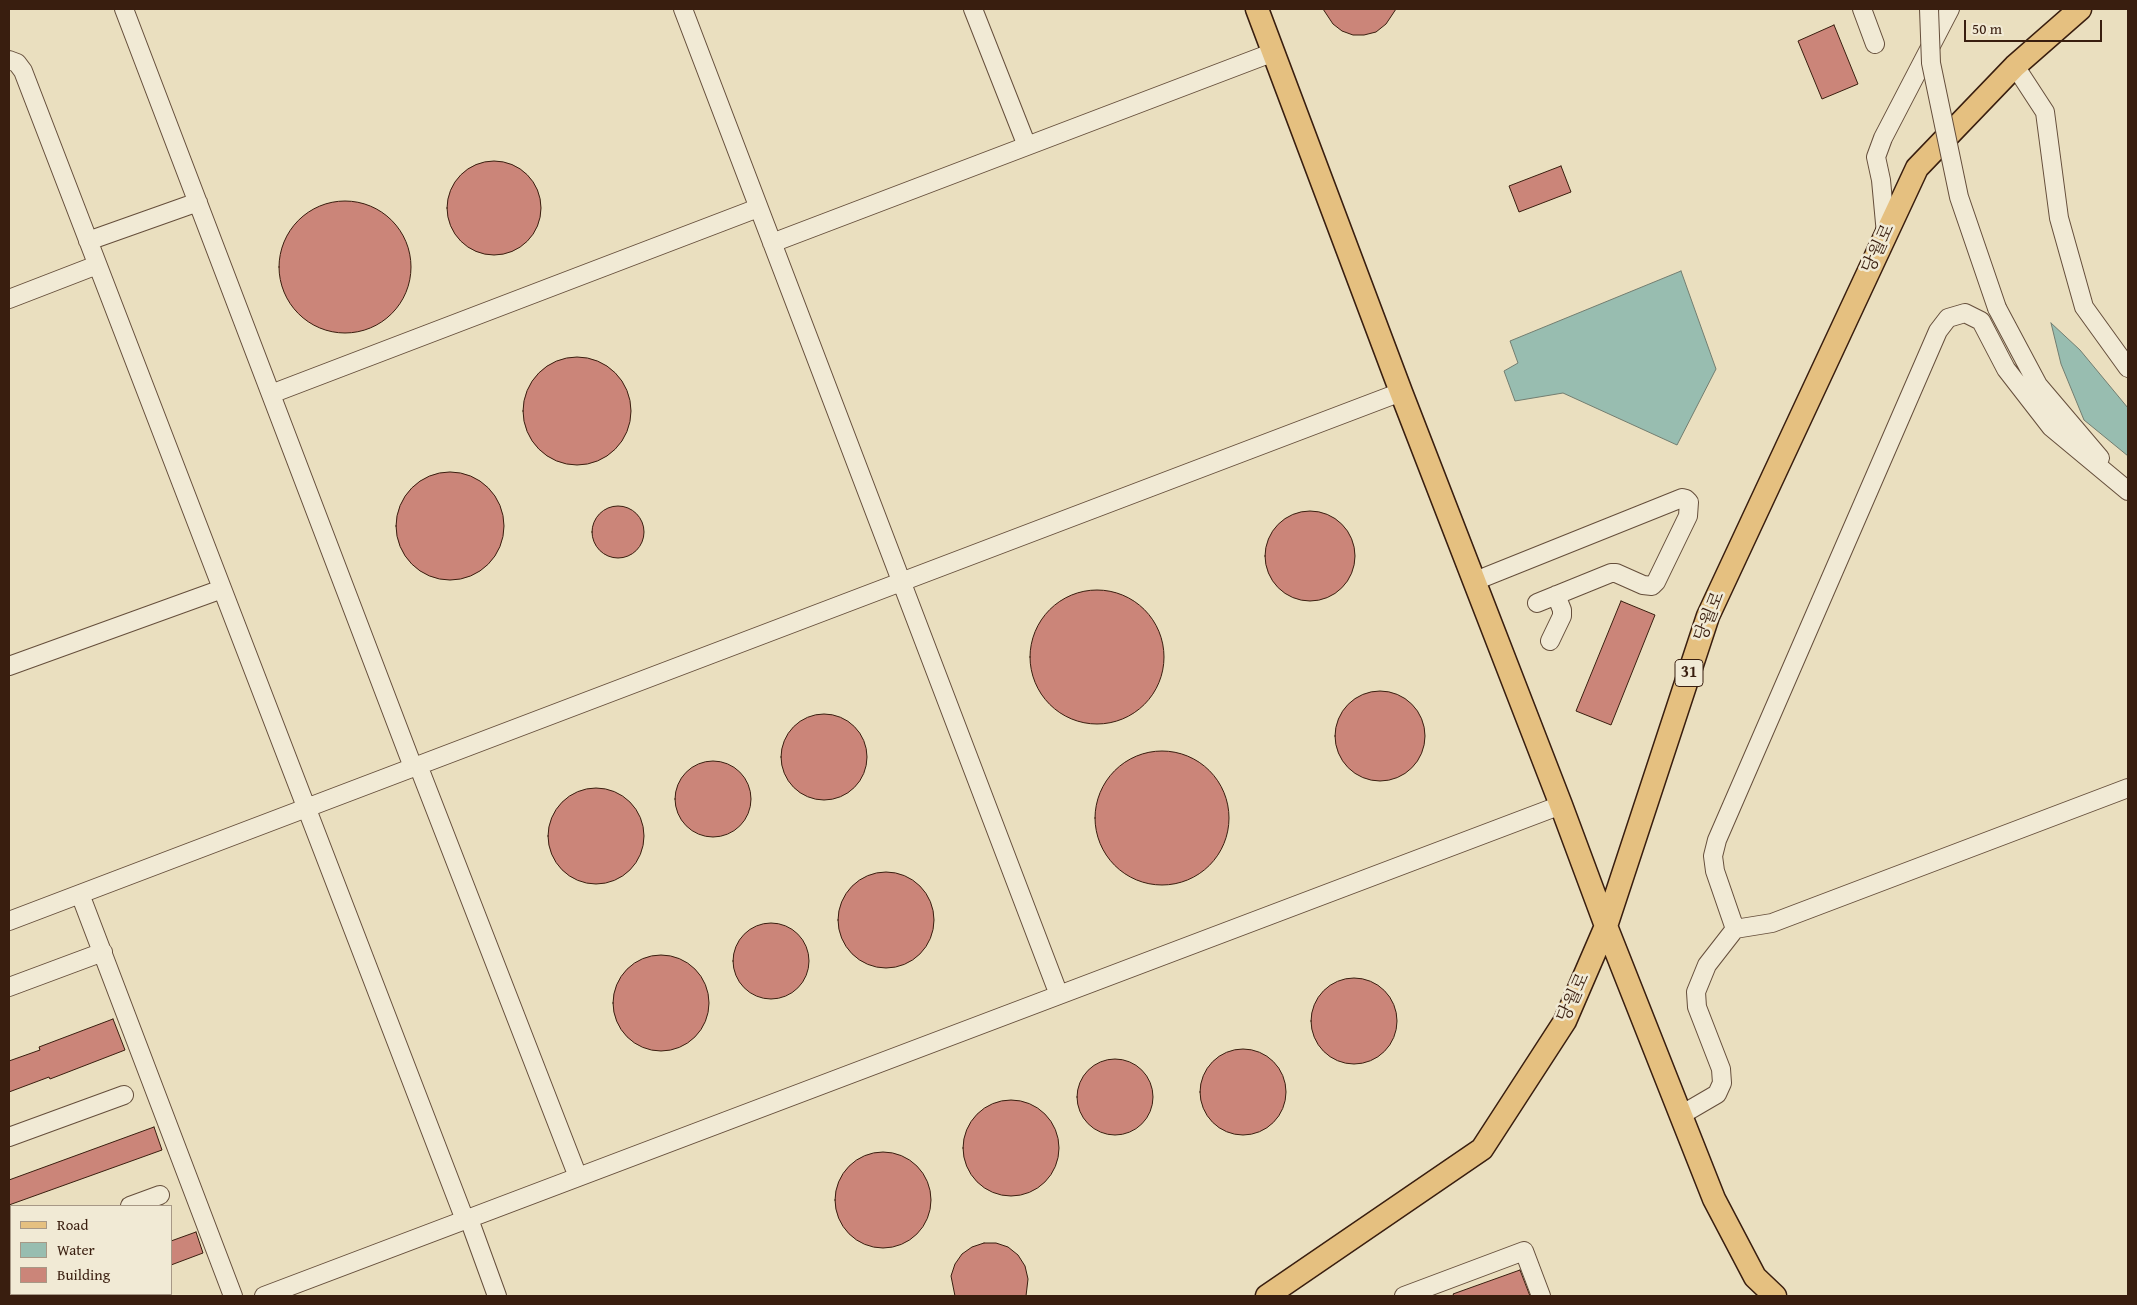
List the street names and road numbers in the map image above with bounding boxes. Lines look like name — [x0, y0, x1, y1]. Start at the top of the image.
street label: 당월로 — [1858, 221, 1900, 277]
street label: 당월로 — [1690, 589, 1730, 645]
road number: 31 — [1675, 660, 1703, 686]
street label: 당월로 — [1553, 970, 1595, 1026]

